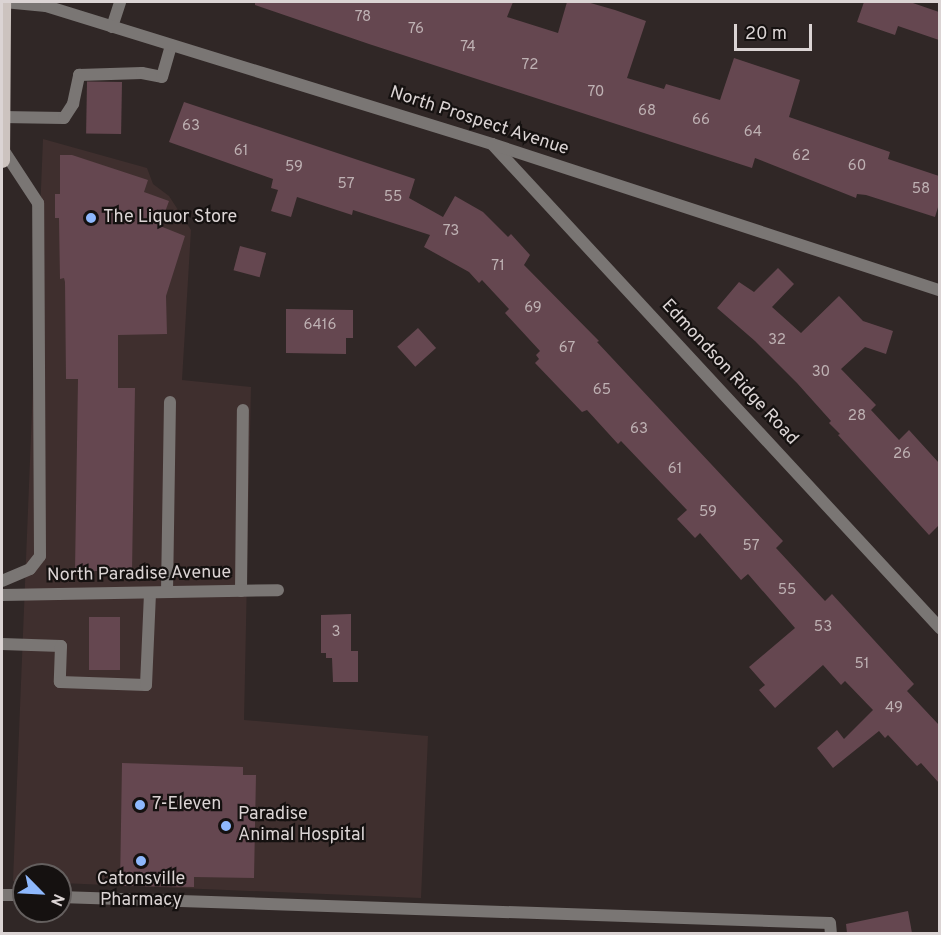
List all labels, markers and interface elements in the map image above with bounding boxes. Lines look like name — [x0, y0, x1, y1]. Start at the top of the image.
house number: 78 — [355, 9, 371, 27]
scale bar — [737, 12, 815, 50]
house number: 76 — [408, 21, 424, 39]
text: 20 m — [745, 23, 787, 46]
house number: 74 — [460, 39, 476, 57]
house number: 72 — [522, 57, 538, 75]
street label: North Prospect Avenue — [386, 83, 572, 161]
house number: 70 — [587, 84, 605, 102]
house number: 68 — [638, 103, 656, 121]
house number: 66 — [692, 112, 710, 130]
house number: 63 — [182, 118, 200, 136]
house number: 64 — [744, 124, 762, 142]
house number: 61 — [234, 143, 248, 161]
house number: 62 — [792, 148, 810, 166]
house number: 60 — [848, 158, 866, 176]
house number: 59 — [285, 159, 303, 177]
house number: 57 — [338, 176, 354, 194]
house number: 58 — [912, 181, 930, 199]
house number: 55 — [384, 189, 402, 207]
place label: The Liquor Store — [103, 207, 237, 229]
marker: The Liquor Store — [84, 211, 98, 225]
house number: 73 — [443, 223, 459, 241]
house number: 71 — [491, 258, 505, 276]
street label: Edmondson Ridge Road — [656, 296, 802, 450]
house number: 69 — [524, 300, 542, 318]
house number: 6416 — [304, 317, 336, 335]
house number: 32 — [768, 332, 786, 350]
house number: 67 — [559, 340, 575, 358]
house number: 30 — [812, 364, 830, 382]
house number: 65 — [593, 382, 611, 400]
house number: 28 — [848, 408, 866, 426]
house number: 63 — [630, 421, 648, 439]
house number: 26 — [893, 446, 911, 464]
house number: 61 — [668, 461, 682, 479]
house number: 59 — [699, 504, 717, 522]
house number: 57 — [743, 538, 759, 556]
street label: North Paradise Avenue — [46, 563, 232, 587]
house number: 55 — [778, 582, 796, 600]
house number: 53 — [814, 619, 832, 637]
house number: 3 — [331, 624, 341, 642]
house number: 51 — [855, 656, 869, 674]
house number: 49 — [885, 700, 903, 718]
place label: 7-Eleven — [152, 794, 221, 816]
marker: 7-Eleven — [133, 798, 147, 812]
place label: Paradise Animal Hospital — [238, 805, 365, 848]
marker: Paradise Animal Hospital — [219, 819, 233, 833]
marker: Catonsville Pharmacy — [134, 854, 148, 868]
north arrow — [12, 863, 72, 923]
place label: Catonsville Pharmacy — [97, 870, 185, 912]
text: N — [45, 890, 68, 909]

